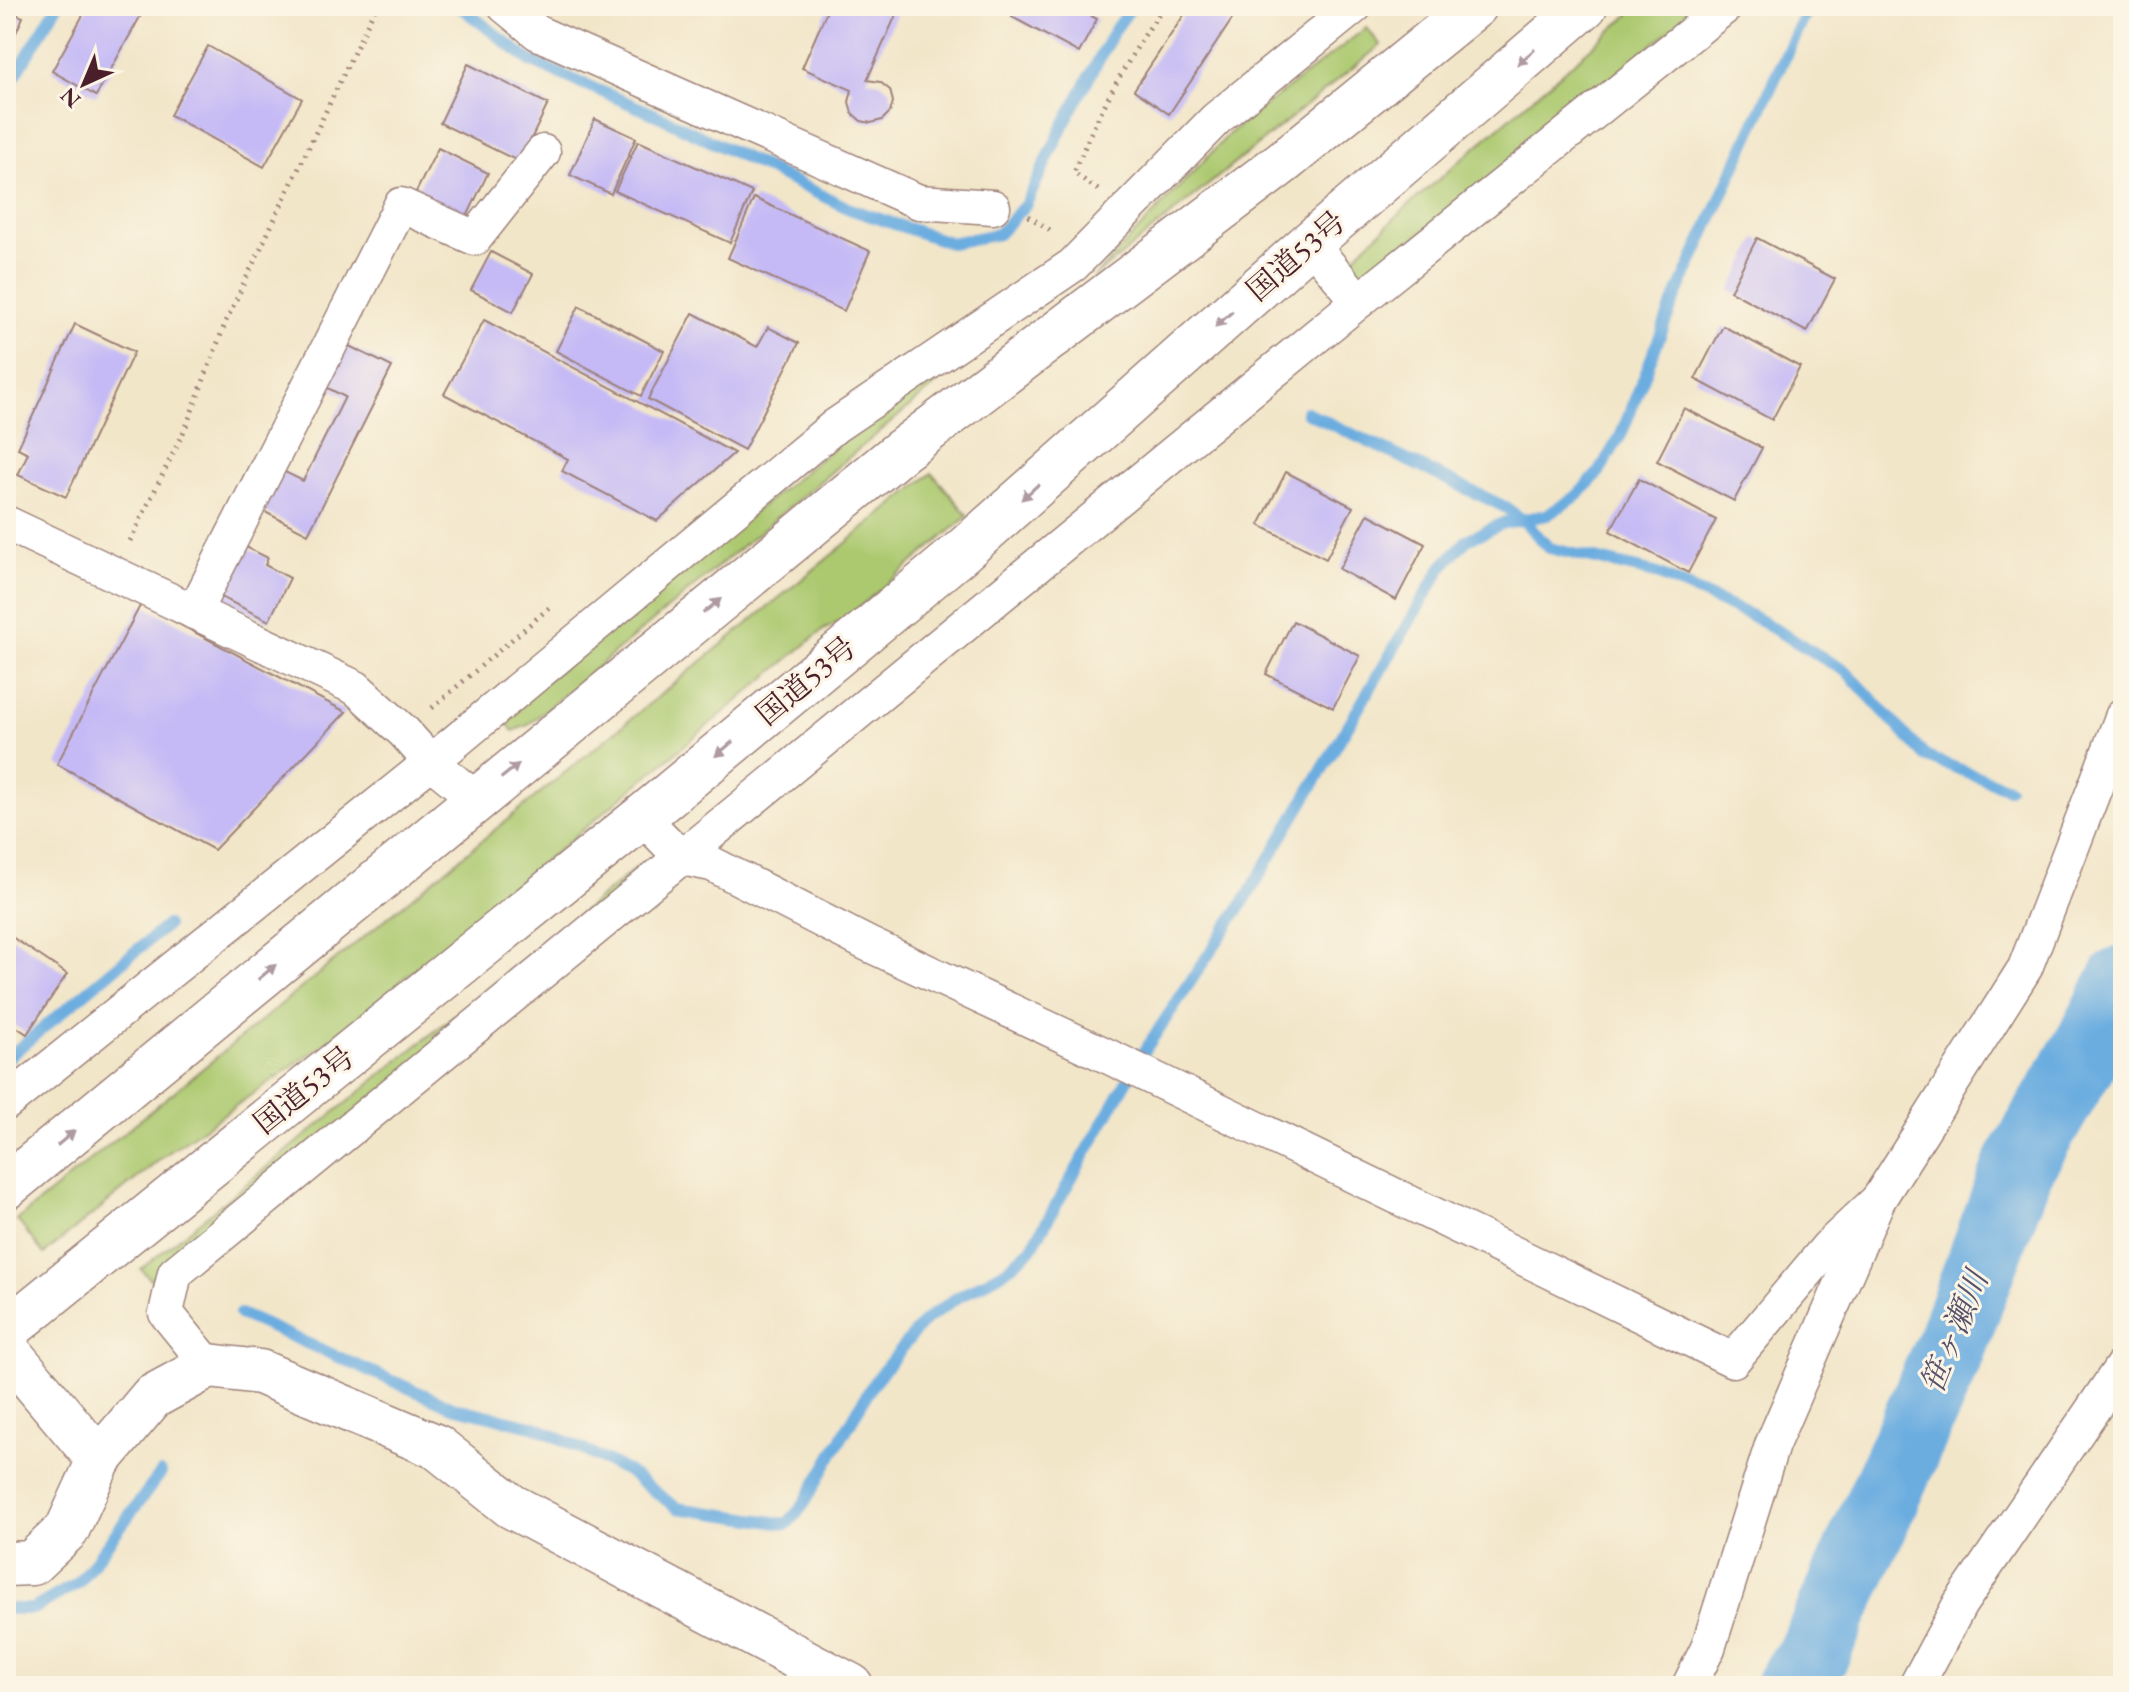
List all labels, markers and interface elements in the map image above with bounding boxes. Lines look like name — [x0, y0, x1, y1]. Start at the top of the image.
north arrow — [44, 44, 124, 124]
one-way arrow — [1517, 48, 1537, 65]
text: N — [54, 81, 87, 115]
street label: 国道53号 — [1238, 202, 1353, 309]
one-way arrow — [1215, 310, 1235, 327]
one-way arrow — [1020, 482, 1039, 500]
one-way arrow — [702, 599, 722, 615]
street label: 国道53号 — [748, 627, 864, 734]
one-way arrow — [714, 740, 734, 757]
one-way arrow — [500, 763, 520, 780]
one-way arrow — [256, 964, 276, 981]
street label: 国道53号 — [245, 1037, 362, 1142]
one-way arrow — [56, 1130, 76, 1147]
water label: 笹ヶ瀬川 — [1911, 1262, 1999, 1399]

